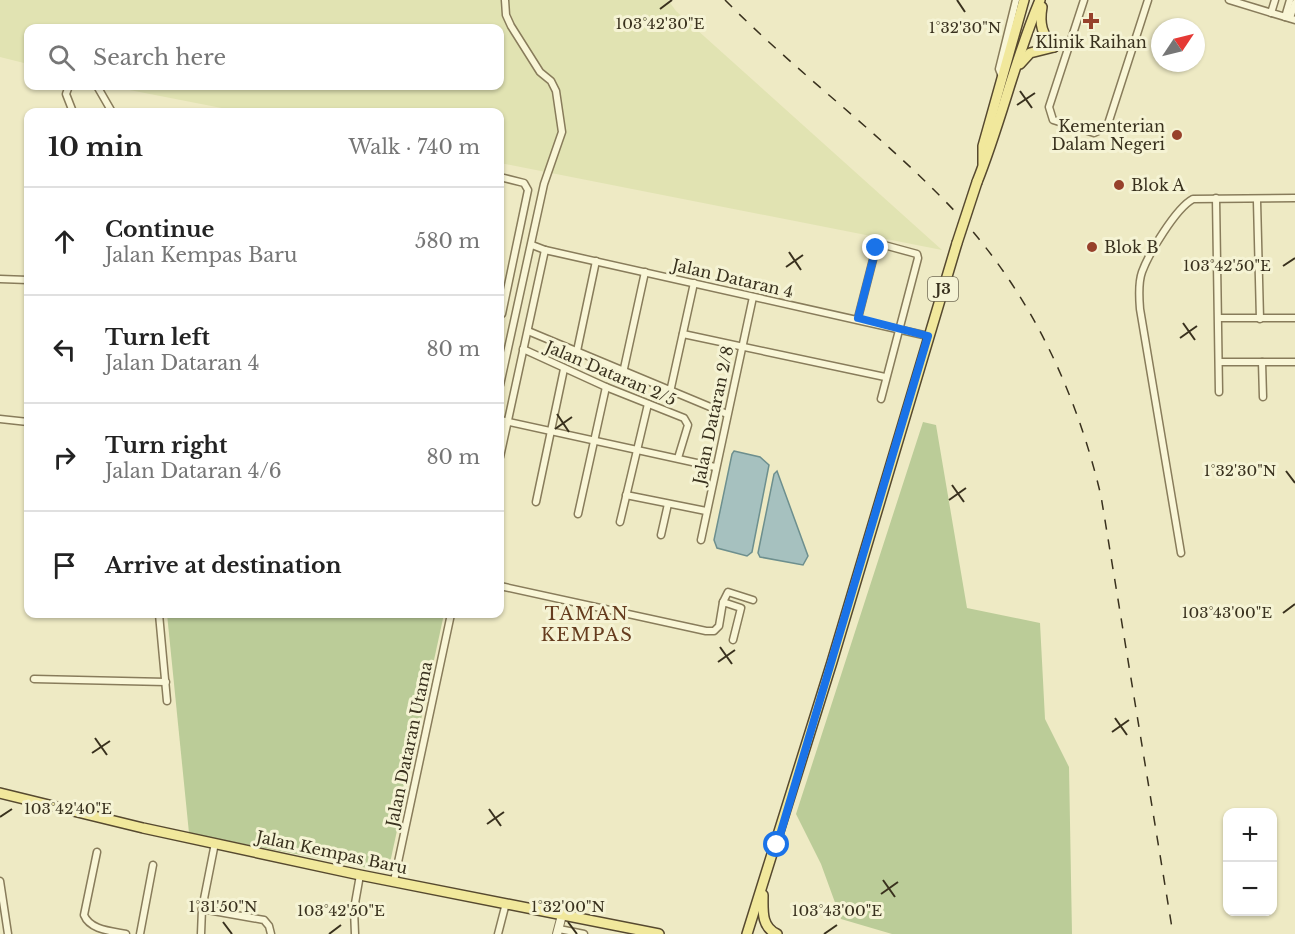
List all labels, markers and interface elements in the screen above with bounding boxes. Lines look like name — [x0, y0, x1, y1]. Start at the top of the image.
marker: Klinik Raihan — [1082, 12, 1100, 30]
text: 103°42'30"E — [616, 14, 705, 33]
text: 1°32'30"N — [929, 18, 1001, 37]
north arrow — [1151, 18, 1205, 72]
search box — [24, 24, 504, 90]
place label: Klinik Raihan — [1035, 32, 1147, 52]
icon: search — [45, 41, 78, 74]
text: Search here — [93, 44, 226, 71]
place label: Kementerian Dalam Negeri — [1051, 116, 1166, 154]
marker: Kementerian Dalam Negeri — [1170, 128, 1184, 142]
text: 10 min — [48, 131, 143, 163]
text: Walk · 740 m — [349, 135, 480, 159]
place label: Blok A — [1131, 175, 1186, 195]
marker: Blok A — [1112, 178, 1126, 192]
text: Continue — [105, 216, 214, 243]
icon: ahead — [48, 225, 81, 258]
text: 580 m — [415, 229, 480, 253]
route end — [862, 234, 888, 260]
place label: Blok B — [1104, 237, 1158, 257]
marker: Blok B — [1085, 240, 1099, 254]
text: Jalan Kempas Baru — [105, 243, 297, 267]
street label: Jalan Dataran 4 — [669, 254, 795, 302]
text: 103°42'50"E — [1183, 256, 1271, 275]
road number: J3 — [928, 277, 958, 301]
text: Turn left — [105, 324, 210, 351]
icon: left — [48, 333, 81, 366]
street label: Jalan Dataran 2/5 — [541, 336, 679, 410]
text: 80 m — [426, 337, 480, 361]
street label: Jalan Dataran 2/8 — [688, 344, 737, 488]
text: Jalan Dataran 4 — [105, 351, 260, 375]
text: Turn right — [105, 432, 227, 459]
icon: right — [48, 441, 81, 474]
text: 80 m — [426, 445, 480, 469]
text: Jalan Dataran 4/6 — [105, 459, 282, 483]
text: 1°32'30"N — [1204, 461, 1276, 480]
icon: arrive — [48, 549, 81, 582]
text: Arrive at destination — [105, 552, 342, 579]
district label: TAMAN KEMPAS — [541, 603, 633, 646]
text: 103°43'00"E — [1182, 603, 1272, 622]
street label: Jalan Dataran Utama — [381, 659, 436, 830]
text: 103°42'40"E — [24, 799, 112, 818]
map controls — [1223, 808, 1277, 916]
button: + — [1223, 808, 1277, 862]
street label: Jalan Kempas Baru — [253, 826, 410, 878]
route start — [763, 831, 789, 857]
button: − — [1223, 862, 1277, 916]
text: 1°31'50"N — [189, 897, 257, 916]
text: 1°32'00"N — [531, 897, 605, 916]
text: 103°42'50"E — [297, 901, 385, 920]
text: 103°43'00"E — [792, 901, 882, 920]

